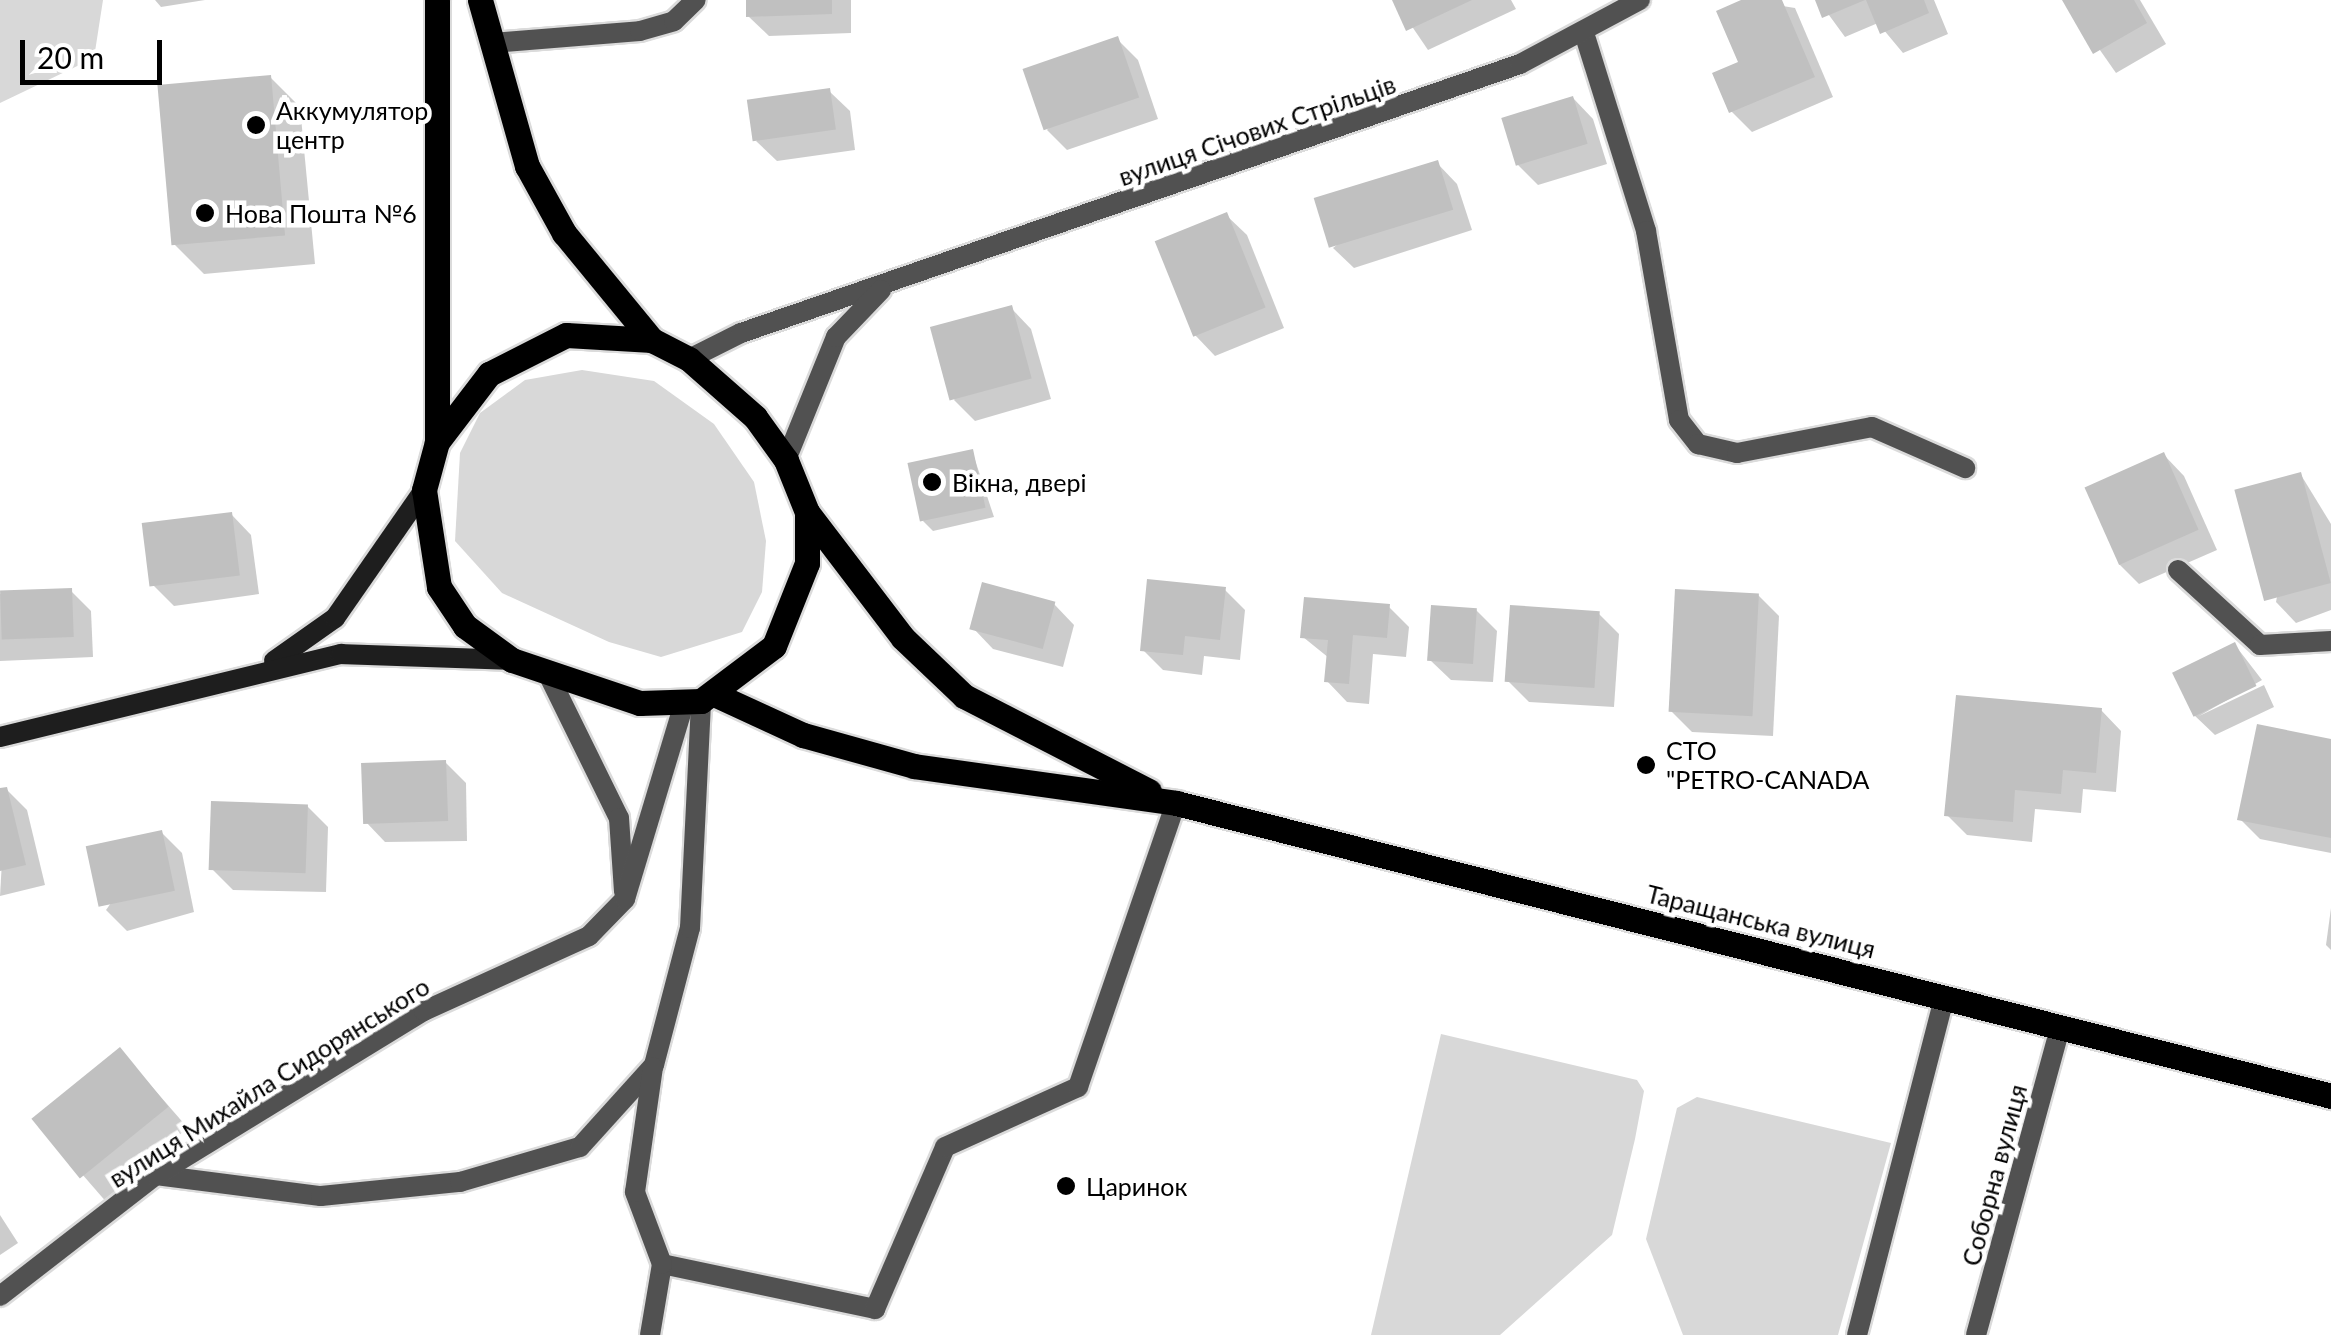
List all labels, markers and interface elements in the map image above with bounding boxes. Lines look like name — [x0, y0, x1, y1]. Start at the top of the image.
scale bar — [25, 20, 168, 82]
text: 20 m — [37, 39, 104, 75]
street label: вулиця Січових Стрільців — [1115, 68, 1399, 192]
place label: Аккумулятор центр — [276, 96, 428, 155]
marker: Аккумулятор центр — [245, 114, 267, 136]
place label: Нова Пошта №6 — [225, 198, 417, 228]
marker: Нова Пошта №6 — [194, 202, 216, 224]
place label: Вікна, двері — [952, 467, 1086, 497]
marker: Вікна, двері — [921, 471, 943, 493]
place label: СТО "PETRO-CANADA — [1666, 736, 1869, 795]
marker: СТО "PETRO-CANADA — [1635, 754, 1657, 776]
street label: Таращанська вулиця — [1643, 878, 1879, 964]
street label: вулиця Михайла Сидорянського — [103, 971, 435, 1193]
street label: Соборна вулиця — [1955, 1081, 2033, 1269]
place label: Царинок — [1086, 1171, 1187, 1201]
marker: Царинок — [1055, 1175, 1077, 1197]

